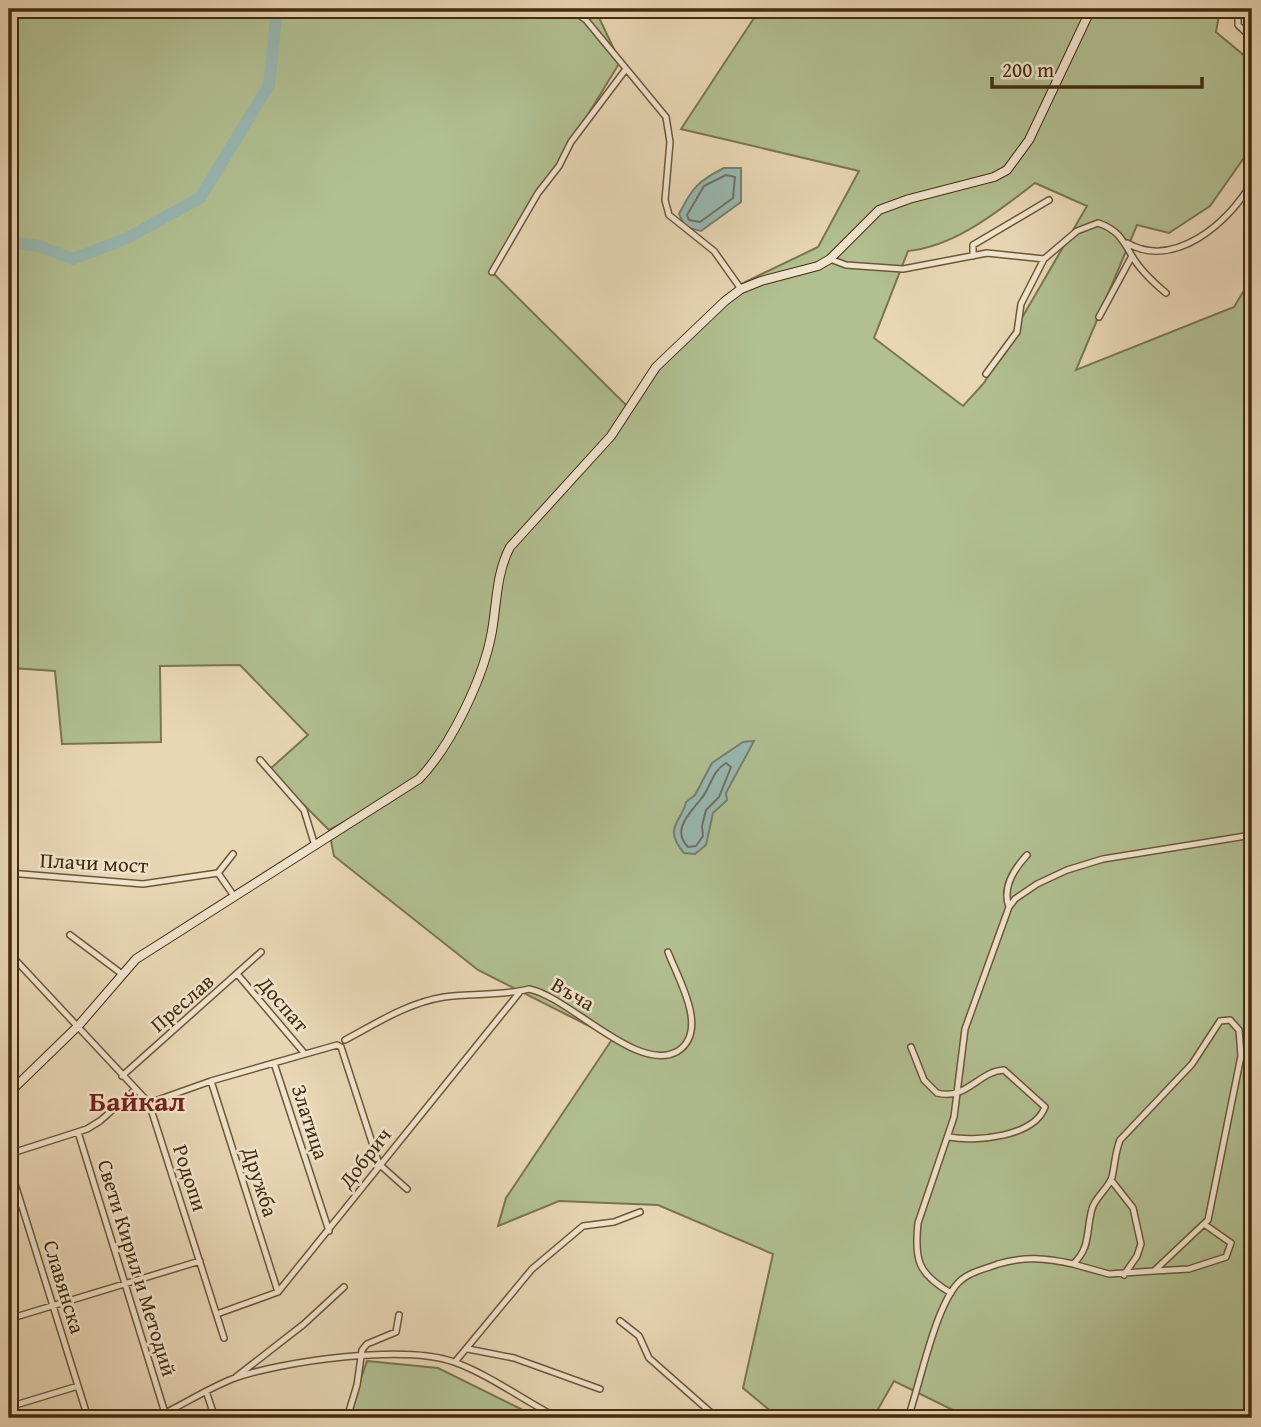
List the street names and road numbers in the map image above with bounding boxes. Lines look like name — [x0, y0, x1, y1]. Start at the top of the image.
street label: Плачи мост — [39, 844, 149, 881]
street label: Преслав — [143, 966, 220, 1039]
street label: Доспат — [250, 968, 317, 1039]
street label: Въча — [546, 969, 601, 1018]
street label: Златица — [284, 1080, 337, 1163]
street label: Добрич — [330, 1121, 398, 1196]
street label: Родопи — [165, 1140, 216, 1215]
street label: Дружба — [234, 1142, 286, 1221]
street label: Свети Кирил и Методий — [90, 1156, 185, 1380]
street label: Славянска — [36, 1236, 93, 1337]

